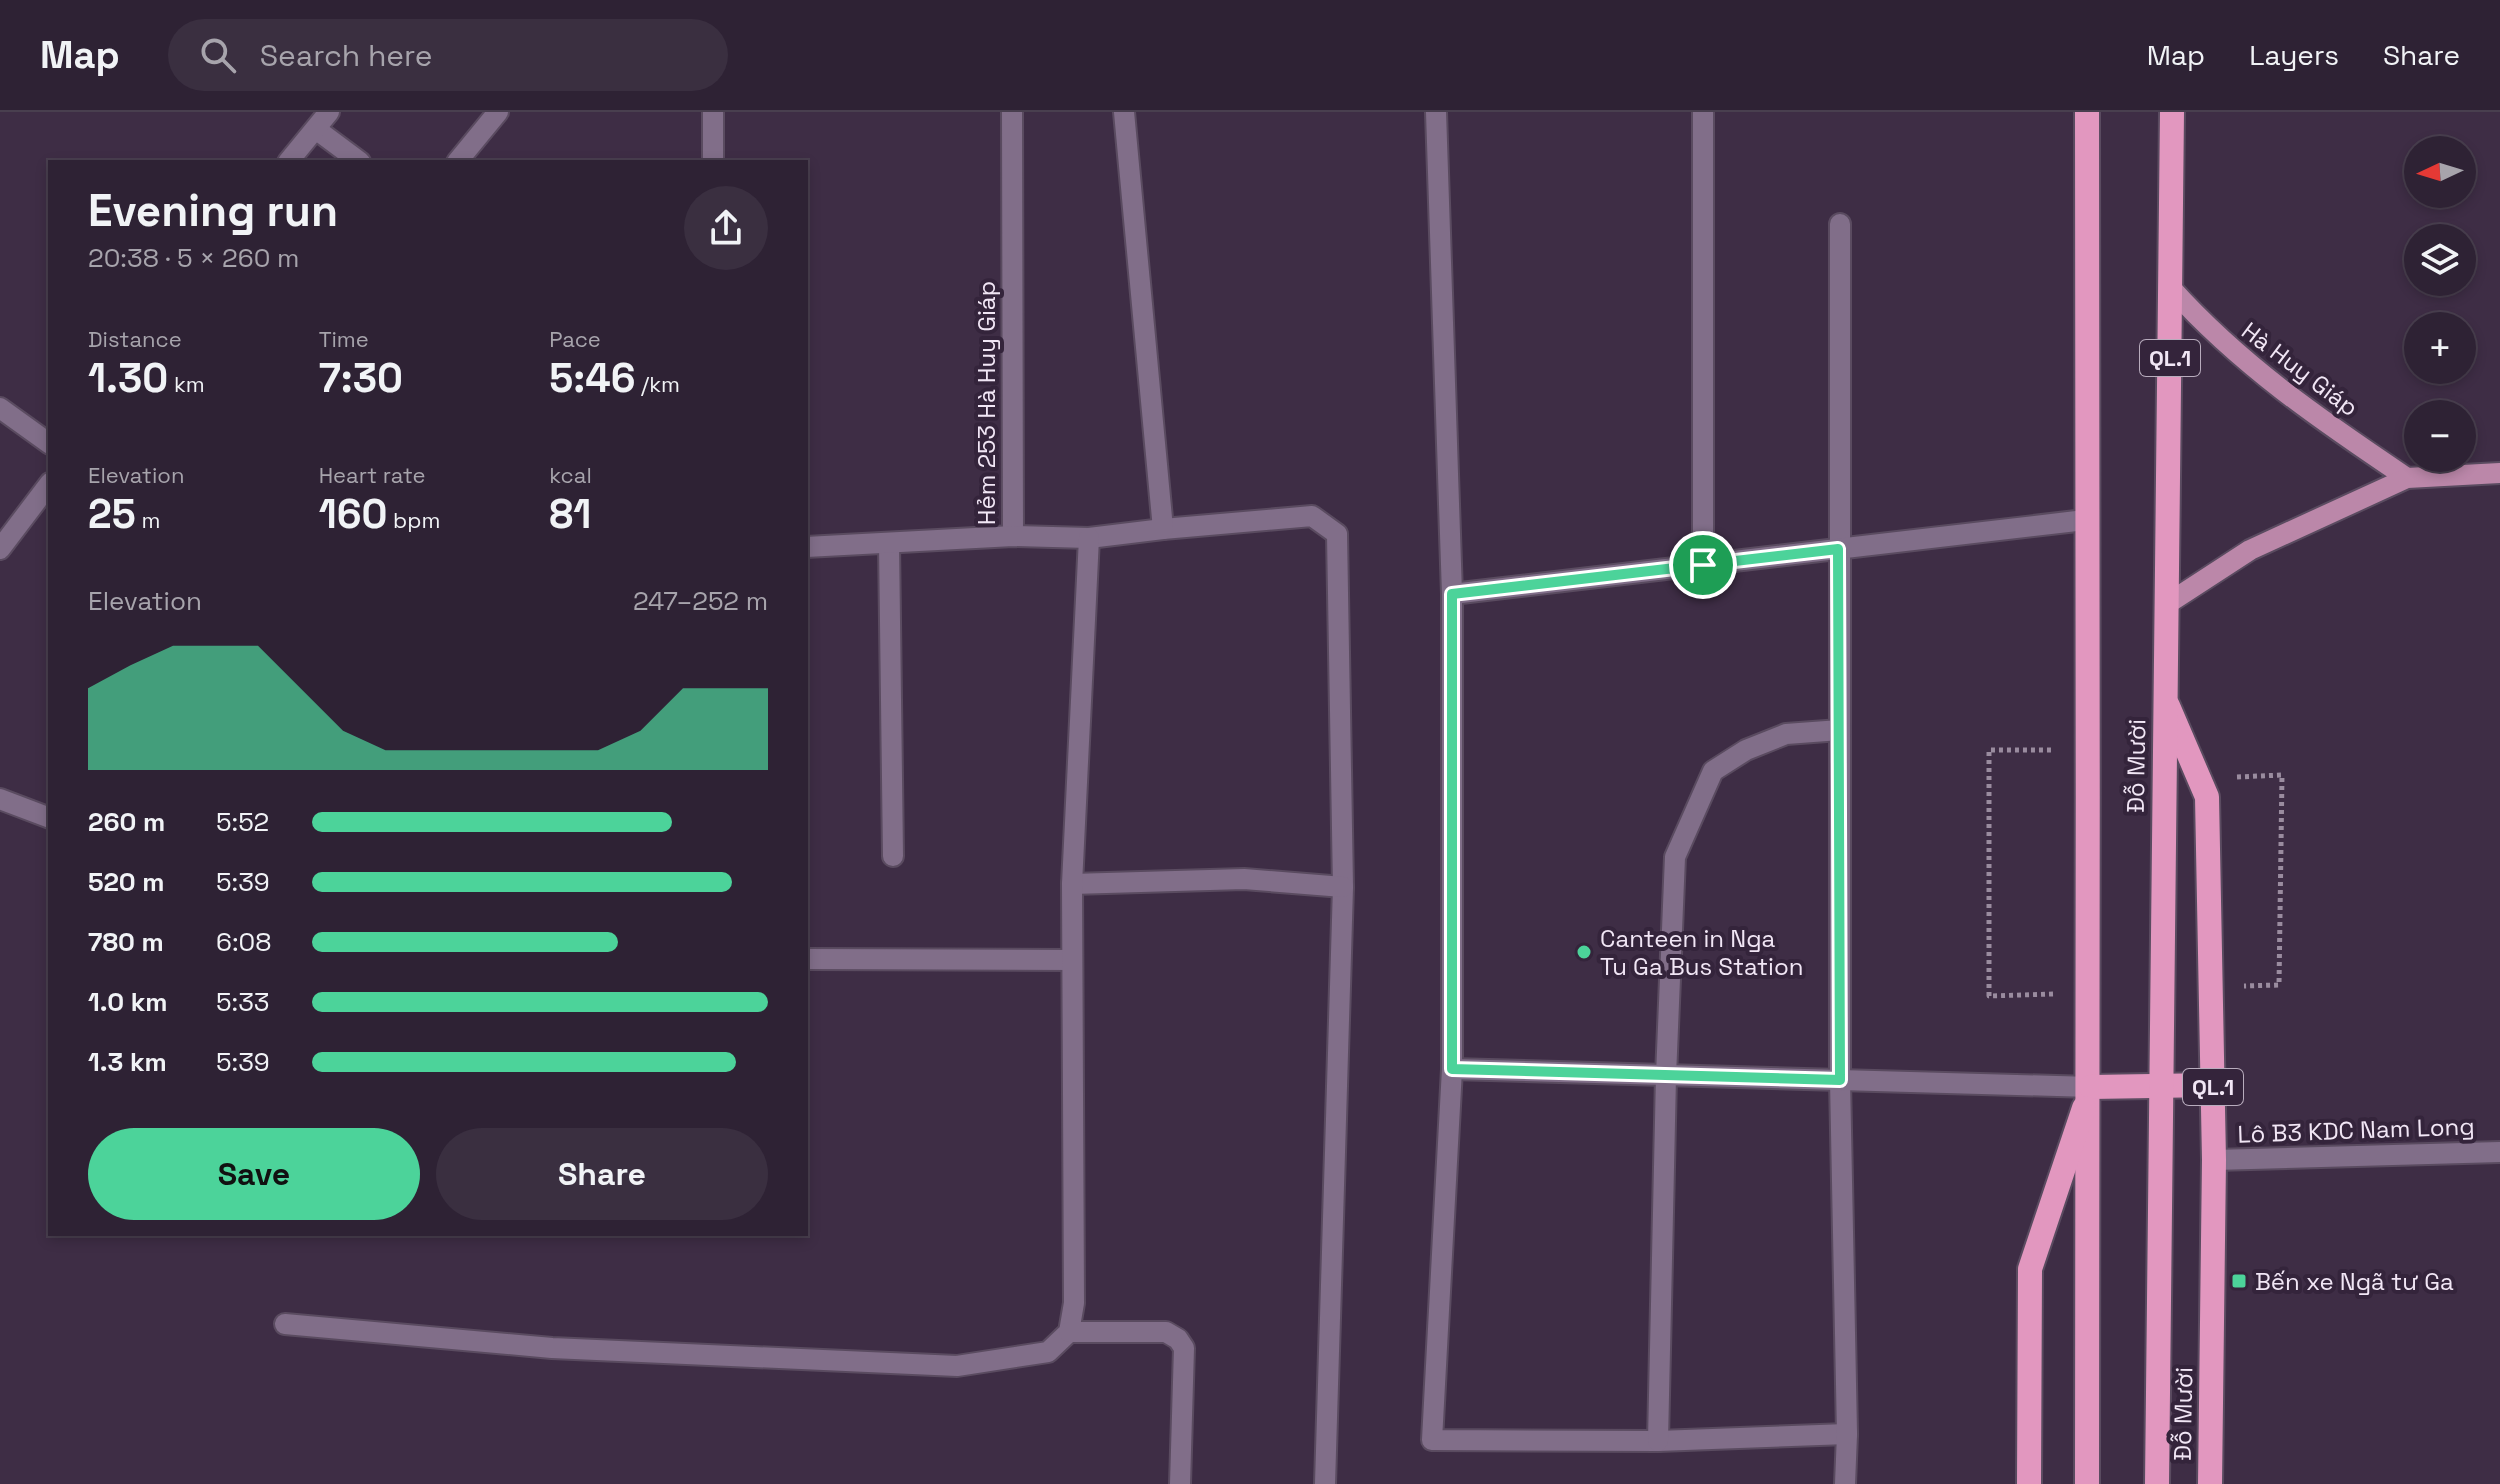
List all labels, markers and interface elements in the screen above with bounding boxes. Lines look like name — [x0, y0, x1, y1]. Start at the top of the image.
search box — [168, 19, 728, 91]
text: Map — [40, 31, 120, 79]
icon: search — [196, 33, 240, 77]
text: Search here — [260, 36, 433, 75]
text: Map — [2147, 37, 2205, 73]
text: Layers — [2249, 37, 2339, 73]
text: Share — [2383, 37, 2460, 73]
north arrow — [2404, 136, 2476, 208]
map controls — [2404, 136, 2476, 472]
text: Evening run — [88, 183, 338, 239]
button: share — [684, 186, 768, 270]
button: layers — [2404, 224, 2476, 296]
text: 20:38 · 5 × 260 m — [88, 241, 299, 275]
street label: Hẻm 253 Hà Huy Giáp — [971, 281, 1002, 525]
button: + — [2404, 312, 2476, 384]
street label: Hà Huy Giáp — [2236, 315, 2364, 423]
text: Distance — [88, 325, 182, 353]
text: Time — [319, 325, 369, 353]
text: Pace — [549, 325, 601, 353]
road number: QL.1 — [2140, 340, 2200, 376]
text: 1.30 — [88, 353, 168, 404]
text: 7:30 — [319, 353, 403, 404]
text: 5:46 — [549, 353, 635, 404]
text: km — [168, 370, 205, 398]
text: /km — [635, 370, 680, 398]
button: − — [2404, 400, 2476, 472]
text: Elevation — [88, 461, 184, 489]
text: Heart rate — [319, 461, 425, 489]
text: kcal — [549, 461, 592, 489]
text: 25 — [88, 489, 136, 540]
text: 160 — [319, 489, 387, 540]
text: 81 — [549, 489, 591, 540]
text: m — [136, 506, 160, 534]
text: bpm — [387, 506, 440, 534]
pin — [1669, 531, 1737, 599]
icon: arrive — [1681, 543, 1725, 587]
text: Elevation — [88, 584, 202, 618]
text: 247–252 m — [633, 584, 768, 618]
street label: Đỗ Mười — [2120, 719, 2152, 813]
text: 260 m — [88, 805, 165, 839]
text: 5:52 — [216, 805, 269, 839]
text: 520 m — [88, 865, 165, 899]
text: 5:39 — [216, 865, 270, 899]
place label: Canteen in Nga Tu Ga Bus Station — [1600, 923, 1803, 982]
text: 780 m — [88, 925, 164, 959]
text: 6:08 — [216, 925, 271, 959]
marker: Canteen in Nga Tu Ga Bus Station — [1575, 943, 1593, 961]
text: 1.0 km — [88, 985, 168, 1019]
text: 5:33 — [216, 985, 270, 1019]
text: 1.3 km — [88, 1045, 167, 1079]
text: 5:39 — [216, 1045, 270, 1079]
road number: QL.1 — [2183, 1069, 2243, 1105]
street label: Lô B3 KDC Nam Long — [2237, 1110, 2475, 1150]
button: Save — [88, 1128, 420, 1220]
button: Share — [436, 1128, 768, 1220]
place label: Bến xe Ngã tư Ga — [2255, 1266, 2454, 1297]
marker: Bến xe Ngã tư Ga — [2230, 1272, 2248, 1290]
street label: Đỗ Mười — [2167, 1367, 2199, 1461]

